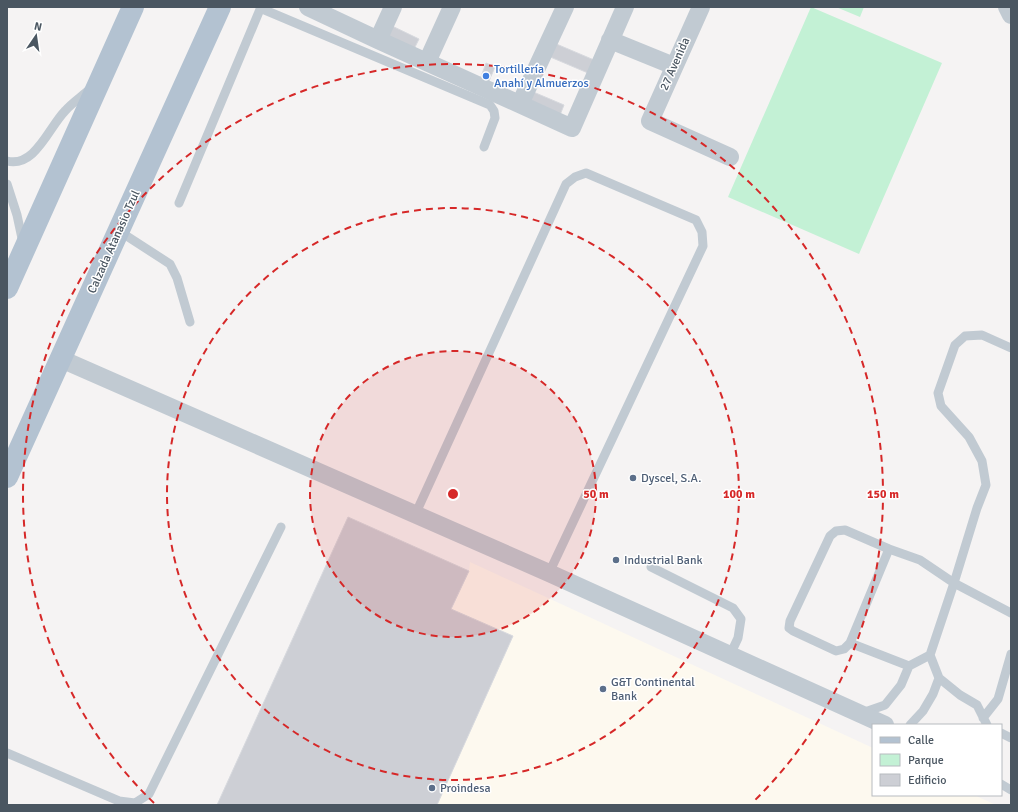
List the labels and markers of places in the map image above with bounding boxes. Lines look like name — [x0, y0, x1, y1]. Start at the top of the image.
place label: Tortillería Anahí y Almuerzos — [494, 62, 589, 91]
marker: Tortillería Anahí y Almuerzos — [481, 71, 491, 81]
place label: Dyscel, S.A. — [641, 471, 701, 486]
marker: Dyscel, S.A. — [628, 473, 638, 483]
centre of rings — [446, 487, 460, 501]
place label: Industrial Bank — [624, 553, 702, 568]
marker: Industrial Bank — [611, 555, 621, 565]
place label: G&T Continental Bank — [611, 675, 695, 704]
marker: G&T Continental Bank — [598, 684, 608, 694]
place label: Proindesa — [440, 781, 491, 796]
marker: Proindesa — [427, 783, 437, 793]

